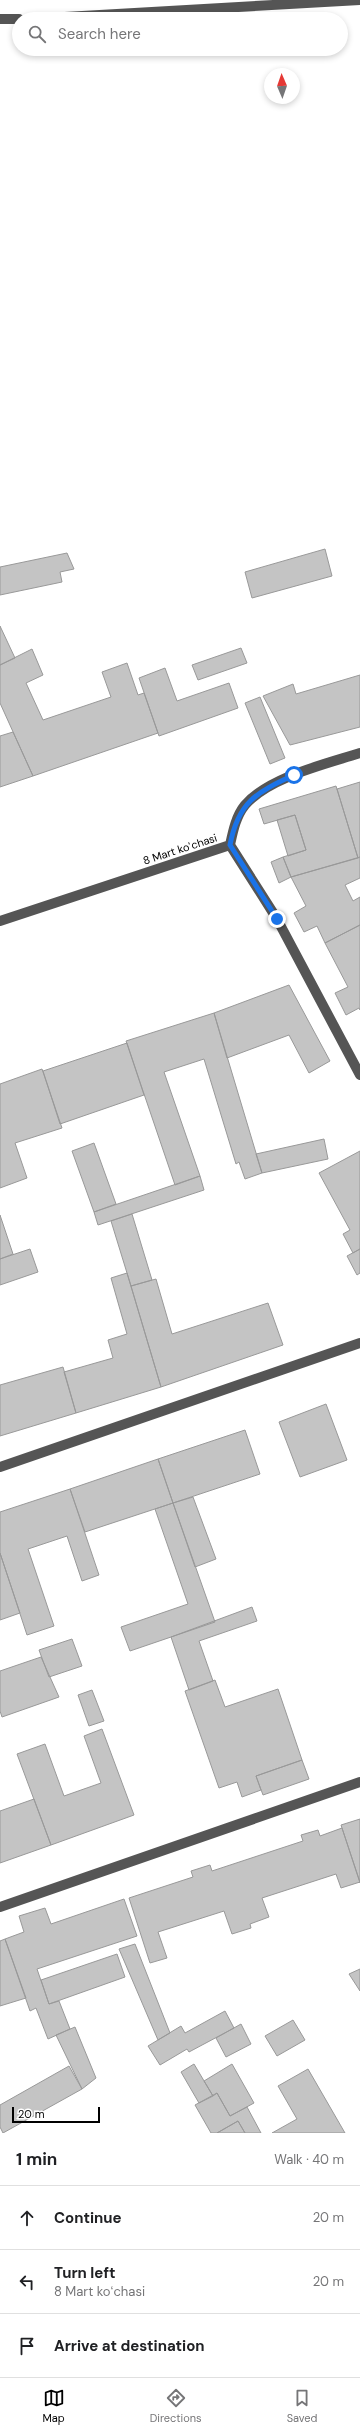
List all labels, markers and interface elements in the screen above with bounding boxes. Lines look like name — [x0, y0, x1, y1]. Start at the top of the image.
search box — [12, 12, 348, 56]
icon: search — [26, 23, 48, 45]
text: Search here — [58, 24, 141, 44]
north arrow — [264, 68, 300, 104]
route start — [285, 766, 303, 784]
street label: 8 Mart koʻchasi — [141, 830, 219, 868]
route end — [268, 910, 286, 928]
scale bar — [12, 2105, 100, 2124]
text: 20 m — [18, 2107, 44, 2121]
text: 1 min — [16, 2148, 57, 2170]
text: Walk · 40 m — [274, 2151, 344, 2168]
icon: ahead — [16, 2207, 38, 2229]
text: Continue — [54, 2208, 122, 2228]
text: 20 m — [313, 2209, 344, 2226]
text: Turn left — [54, 2263, 115, 2283]
icon: left — [16, 2271, 38, 2293]
text: 20 m — [313, 2273, 344, 2290]
text: 8 Mart koʻchasi — [54, 2283, 145, 2300]
icon: arrive — [16, 2335, 38, 2357]
text: Arrive at destination — [54, 2336, 205, 2356]
tab: Map — [43, 2387, 65, 2425]
tab: Directions — [150, 2387, 202, 2425]
tab: Saved — [287, 2387, 317, 2425]

